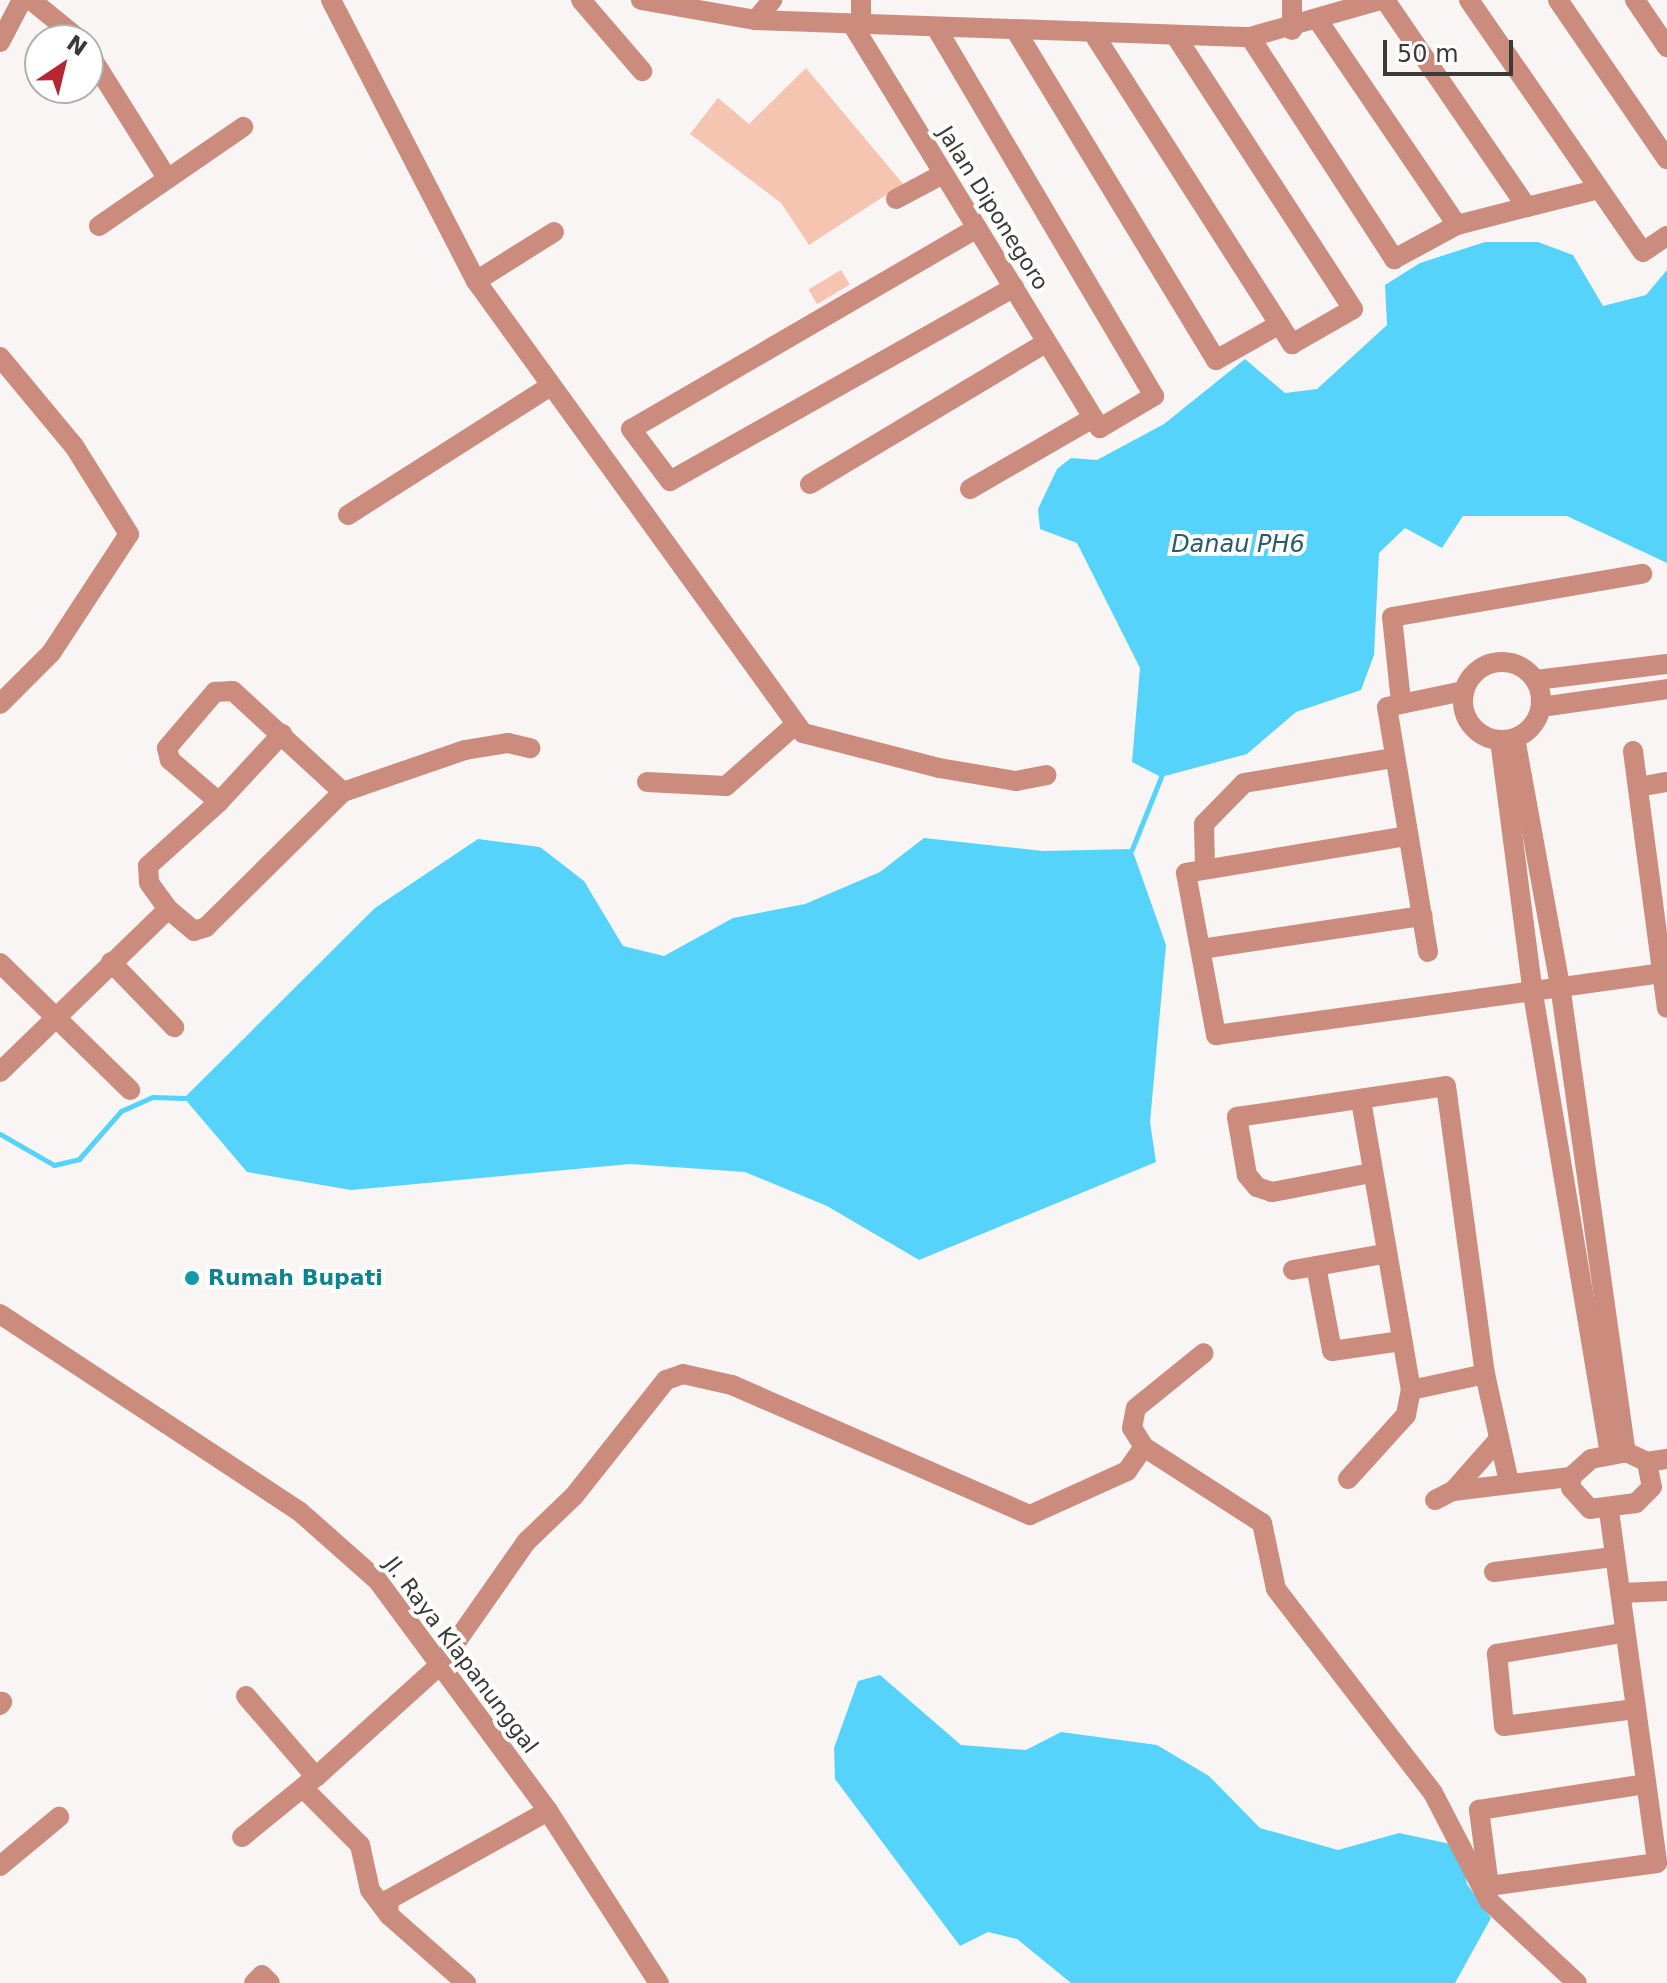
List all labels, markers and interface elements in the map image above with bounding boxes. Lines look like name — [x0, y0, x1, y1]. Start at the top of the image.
north arrow — [24, 24, 104, 104]
scale bar — [1387, 24, 1517, 74]
text: N — [62, 30, 92, 61]
text: 50 m — [1397, 40, 1459, 68]
street label: Jalan Diponegoro — [932, 121, 1054, 295]
water label: Danau PH6 — [1171, 531, 1305, 559]
place label: Rumah Bupati — [208, 1265, 383, 1291]
marker: Rumah Bupati — [183, 1269, 201, 1287]
street label: Jl. Raya Klapanunggal — [378, 1552, 544, 1758]

